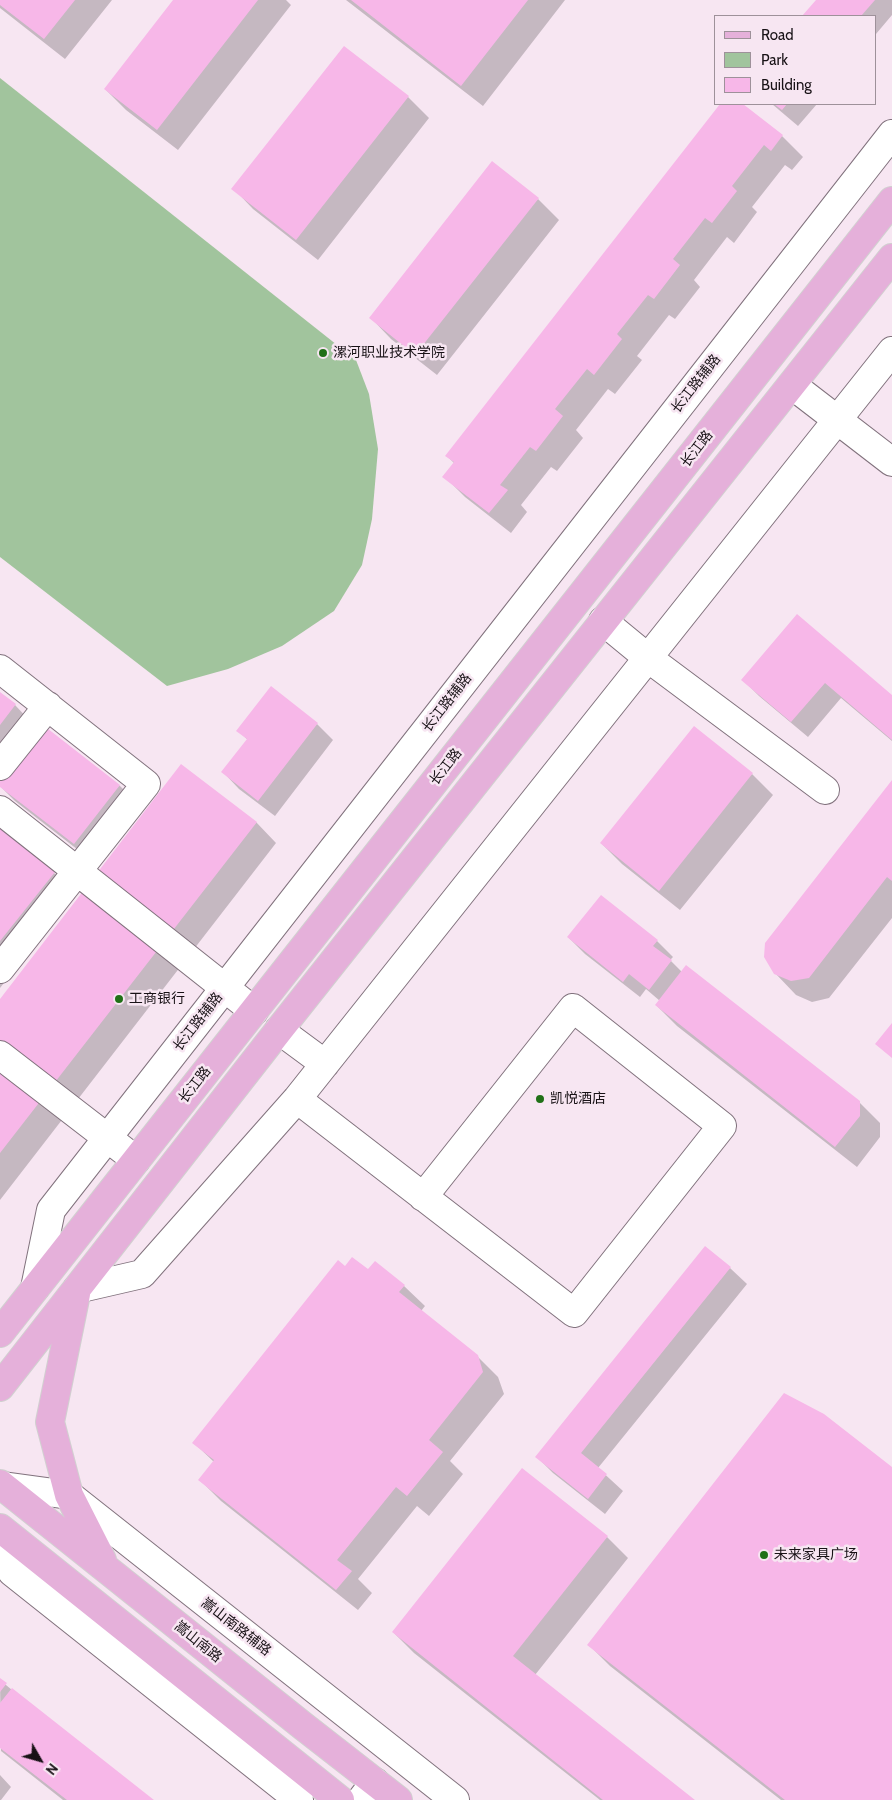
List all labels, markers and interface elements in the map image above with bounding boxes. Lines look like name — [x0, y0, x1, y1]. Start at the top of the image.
legend — [714, 15, 877, 105]
text: Road — [761, 26, 794, 44]
text: Park — [761, 51, 788, 69]
text: Building — [761, 76, 812, 94]
place label: 漯河职业技术学院 — [333, 345, 445, 361]
marker: 漯河职业技术学院 — [317, 347, 329, 359]
street label: 长江路辅路 — [668, 351, 724, 417]
street label: 长江路 — [677, 427, 717, 471]
street label: 长江路辅路 — [419, 670, 475, 736]
street label: 长江路 — [426, 745, 466, 789]
street label: 长江路辅路 — [170, 989, 226, 1055]
place label: 工商银行 — [129, 991, 185, 1007]
marker: 工商银行 — [113, 993, 125, 1005]
street label: 长江路 — [175, 1063, 215, 1107]
place label: 凯悦酒店 — [550, 1091, 606, 1107]
marker: 凯悦酒店 — [534, 1093, 546, 1105]
place label: 未来家具广场 — [774, 1547, 858, 1563]
marker: 未来家具广场 — [758, 1549, 770, 1561]
street label: 嵩山南路辅路 — [198, 1595, 274, 1659]
street label: 嵩山南路 — [171, 1618, 225, 1666]
north arrow — [15, 1735, 65, 1785]
text: N — [42, 1760, 62, 1779]

